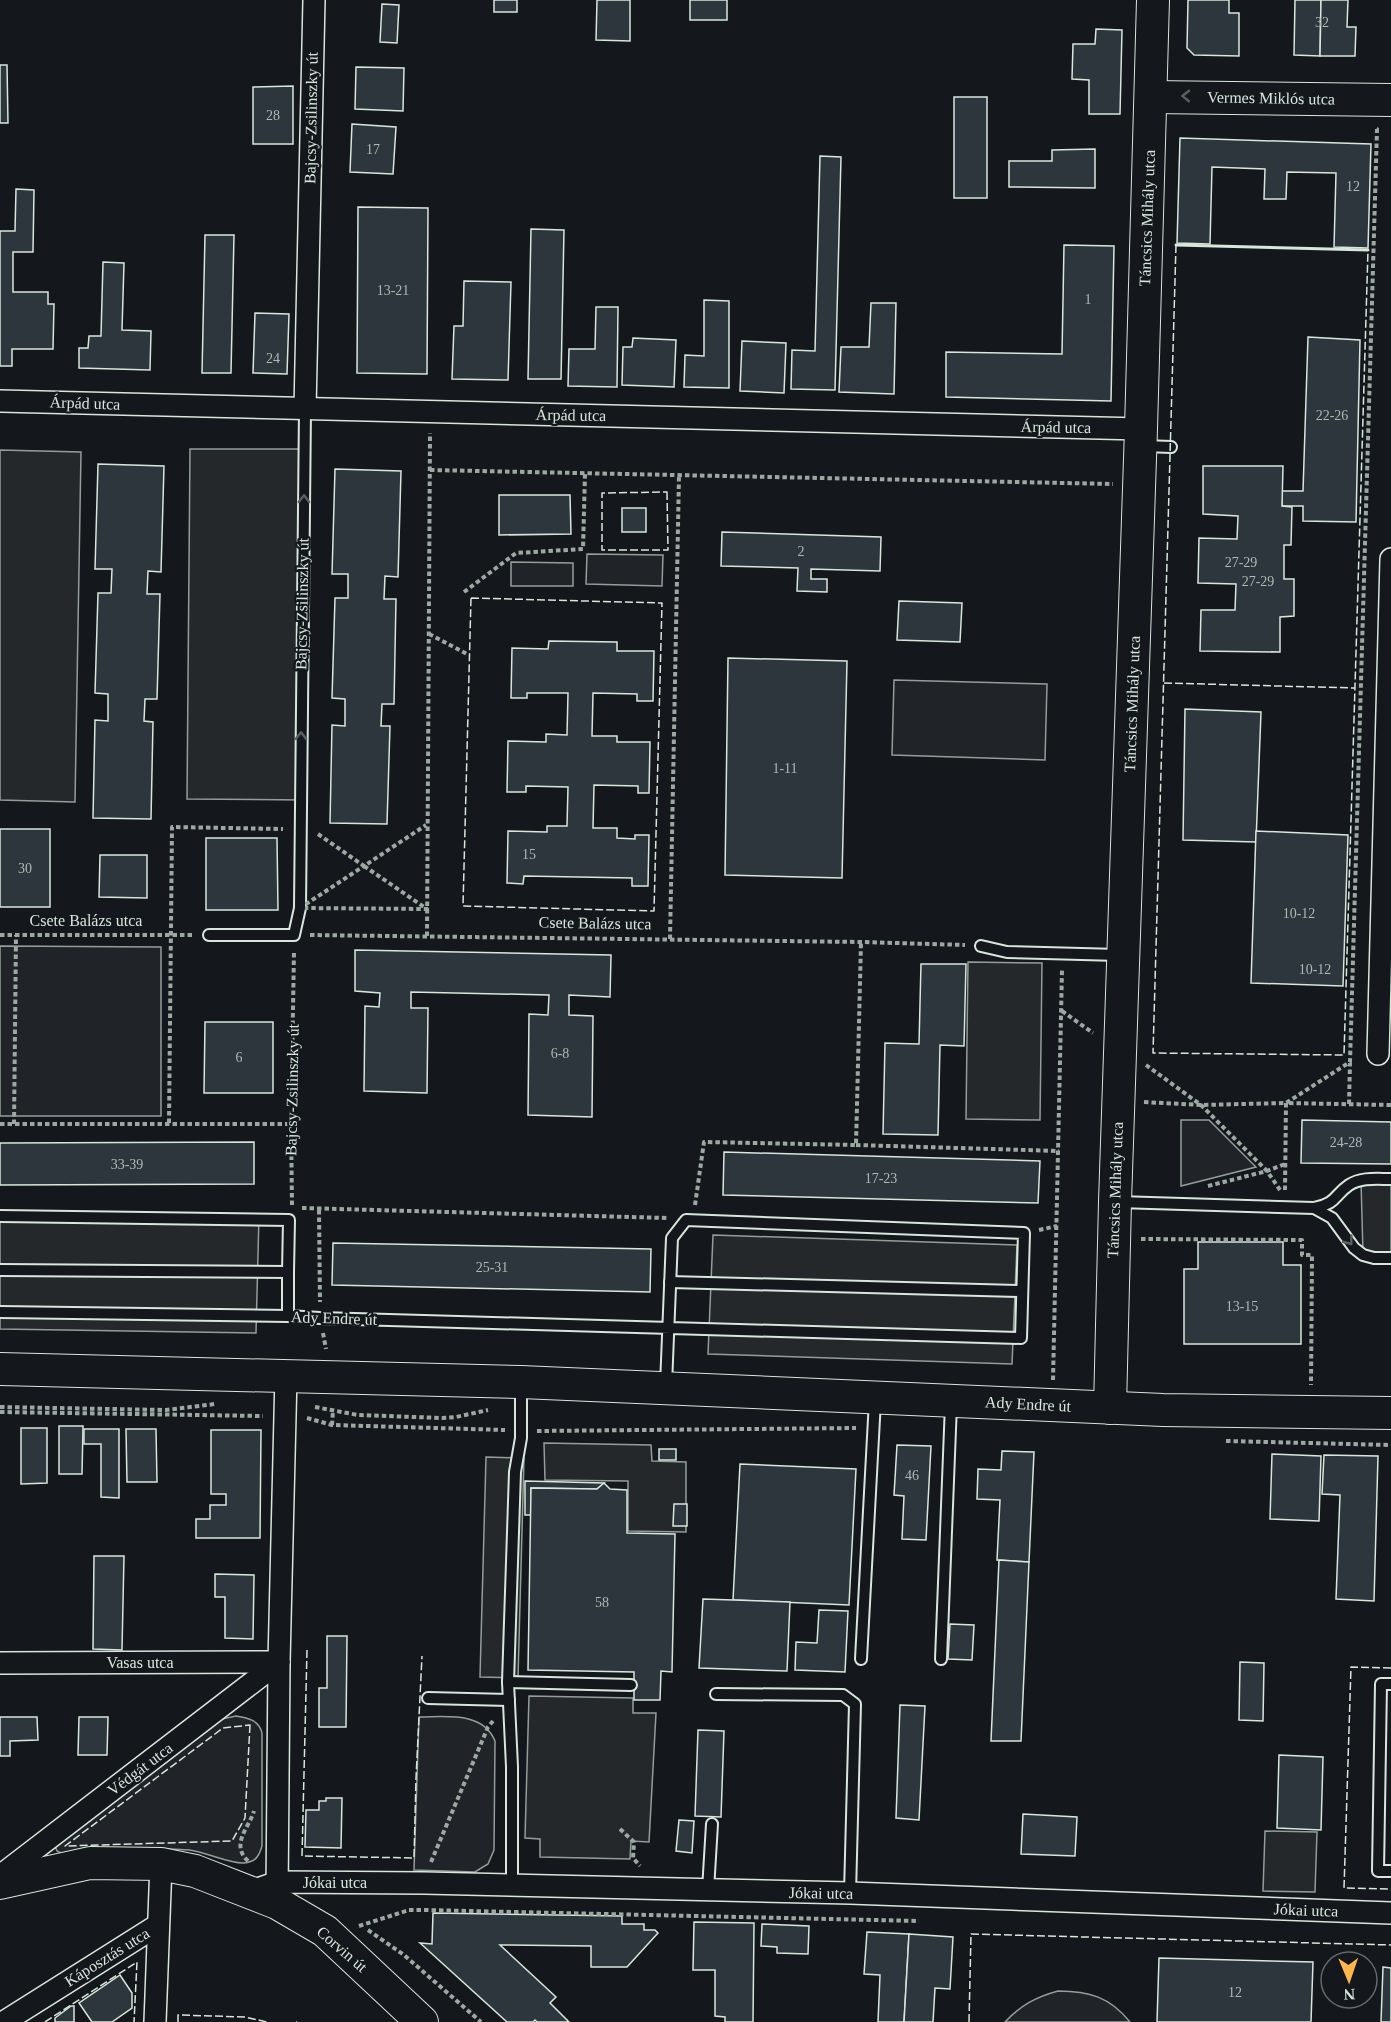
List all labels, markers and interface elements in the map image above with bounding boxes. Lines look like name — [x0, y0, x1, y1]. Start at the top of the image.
house number: 32 — [1315, 15, 1329, 30]
street label: Bajcsy-Zsilinszky út — [301, 51, 322, 184]
street label: Vermes Miklós utca — [1207, 88, 1335, 108]
one-way arrow — [1181, 90, 1190, 102]
house number: 28 — [266, 108, 280, 123]
house number: 17 — [366, 142, 380, 157]
street label: Táncsics Mihály utca — [1136, 149, 1159, 287]
house number: 12 — [1346, 179, 1360, 194]
house number: 13-21 — [377, 283, 409, 298]
house number: 1 — [1085, 292, 1092, 307]
house number: 24 — [266, 351, 280, 366]
street label: Árpád utca — [49, 392, 121, 414]
street label: Árpád utca — [536, 405, 606, 425]
house number: 22-26 — [1316, 408, 1348, 423]
street label: Árpád utca — [1021, 417, 1091, 437]
one-way arrow — [297, 494, 310, 503]
street label: Bajcsy-Zsilinszky út — [292, 537, 313, 670]
house number: 2 — [798, 544, 805, 559]
house number: 27-29 — [1225, 555, 1257, 570]
house number: 27-29 — [1242, 574, 1274, 589]
street label: Táncsics Mihály utca — [1121, 635, 1144, 773]
one-way arrow — [295, 731, 307, 740]
house number: 1-11 — [772, 761, 798, 776]
house number: 15 — [522, 847, 536, 862]
house number: 30 — [18, 861, 32, 876]
house number: 10-12 — [1283, 906, 1315, 921]
street label: Csete Balázs utca — [30, 912, 142, 929]
street label: Csete Balázs utca — [538, 914, 652, 932]
house number: 10-12 — [1299, 962, 1331, 977]
street label: Bajcsy-Zsilinszky út — [282, 1023, 303, 1156]
house number: 6-8 — [551, 1046, 569, 1061]
house number: 6 — [236, 1050, 243, 1065]
street label: Táncsics Mihály utca — [1104, 1121, 1127, 1259]
house number: 24-28 — [1330, 1135, 1362, 1150]
house number: 33-39 — [111, 1157, 143, 1172]
house number: 17-23 — [865, 1171, 897, 1186]
one-way arrow — [1342, 1234, 1353, 1245]
house number: 25-31 — [476, 1260, 508, 1275]
house number: 13-15 — [1226, 1299, 1258, 1314]
street label: Ady Endre út — [291, 1308, 378, 1329]
street label: Ady Endre út — [984, 1393, 1072, 1416]
house number: 46 — [905, 1468, 919, 1483]
house number: 58 — [595, 1595, 609, 1610]
street label: Vasas utca — [106, 1654, 174, 1671]
street label: Védgát utca — [104, 1739, 176, 1800]
street label: Jókai utca — [303, 1874, 367, 1891]
street label: Jókai utca — [789, 1884, 853, 1902]
street label: Jókai utca — [1274, 1900, 1338, 1920]
street label: Corvin út — [313, 1923, 371, 1976]
street label: Káposztás utca — [62, 1924, 153, 1991]
north arrow — [1319, 1950, 1379, 2010]
house number: 12 — [1228, 1985, 1242, 2000]
text: N — [1343, 1986, 1356, 2003]

